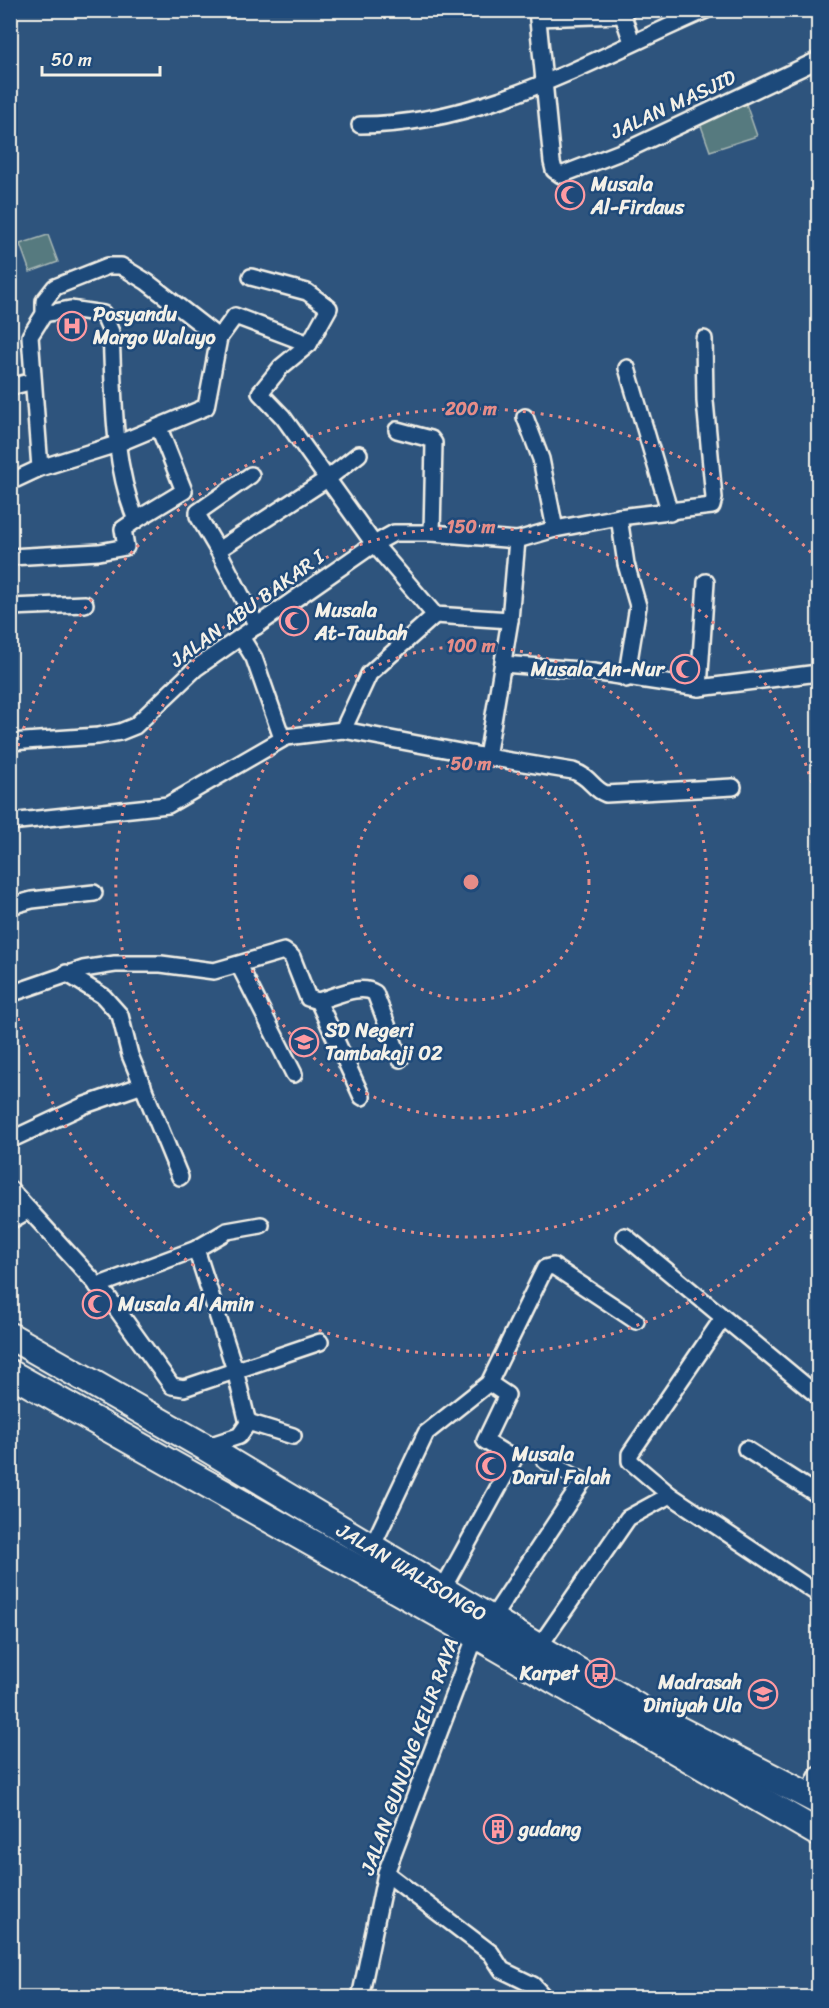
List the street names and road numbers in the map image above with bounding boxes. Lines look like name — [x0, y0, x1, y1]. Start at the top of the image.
street label: JALAN MASJID — [604, 60, 742, 149]
street label: JALAN ABU BAKAR I — [162, 539, 333, 677]
street label: JALAN WALISONGO — [329, 1513, 494, 1631]
street label: JALAN GUNUNG KELIR RAYA — [350, 1633, 469, 1881]

